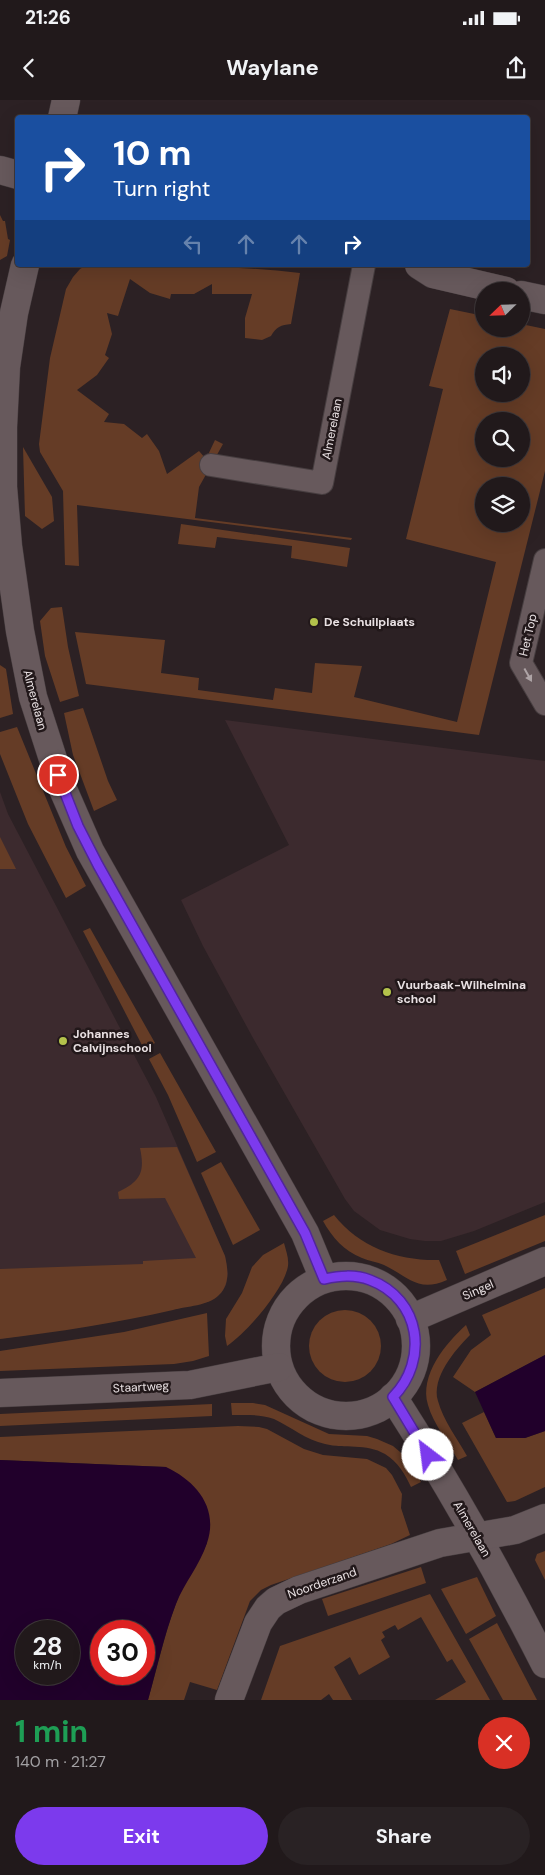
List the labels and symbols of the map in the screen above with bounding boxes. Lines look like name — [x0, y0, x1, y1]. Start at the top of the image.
north arrow — [475, 282, 530, 338]
street label: Almerelaan — [318, 397, 346, 461]
street label: Het Top — [515, 612, 541, 658]
place label: De Schuilplaats — [324, 614, 415, 630]
marker: De Schuilplaats — [308, 616, 320, 628]
street label: Almerelaan — [19, 668, 51, 732]
one-way arrow — [523, 668, 532, 681]
pin — [37, 754, 79, 796]
place label: Vuurbaak-Wilhelmina school — [397, 977, 526, 1007]
marker: Vuurbaak-Wilhelmina school — [381, 986, 393, 998]
place label: Johannes Calvijnschool — [73, 1026, 152, 1056]
marker: Johannes Calvijnschool — [57, 1035, 69, 1047]
street label: Singel — [460, 1276, 496, 1304]
street label: Staartweg — [112, 1378, 170, 1396]
position arrow — [401, 1428, 453, 1480]
street label: Almerelaan — [450, 1498, 494, 1560]
street label: Noorderzand — [285, 1564, 359, 1602]
speed limit sign: 30 — [90, 1620, 155, 1685]

